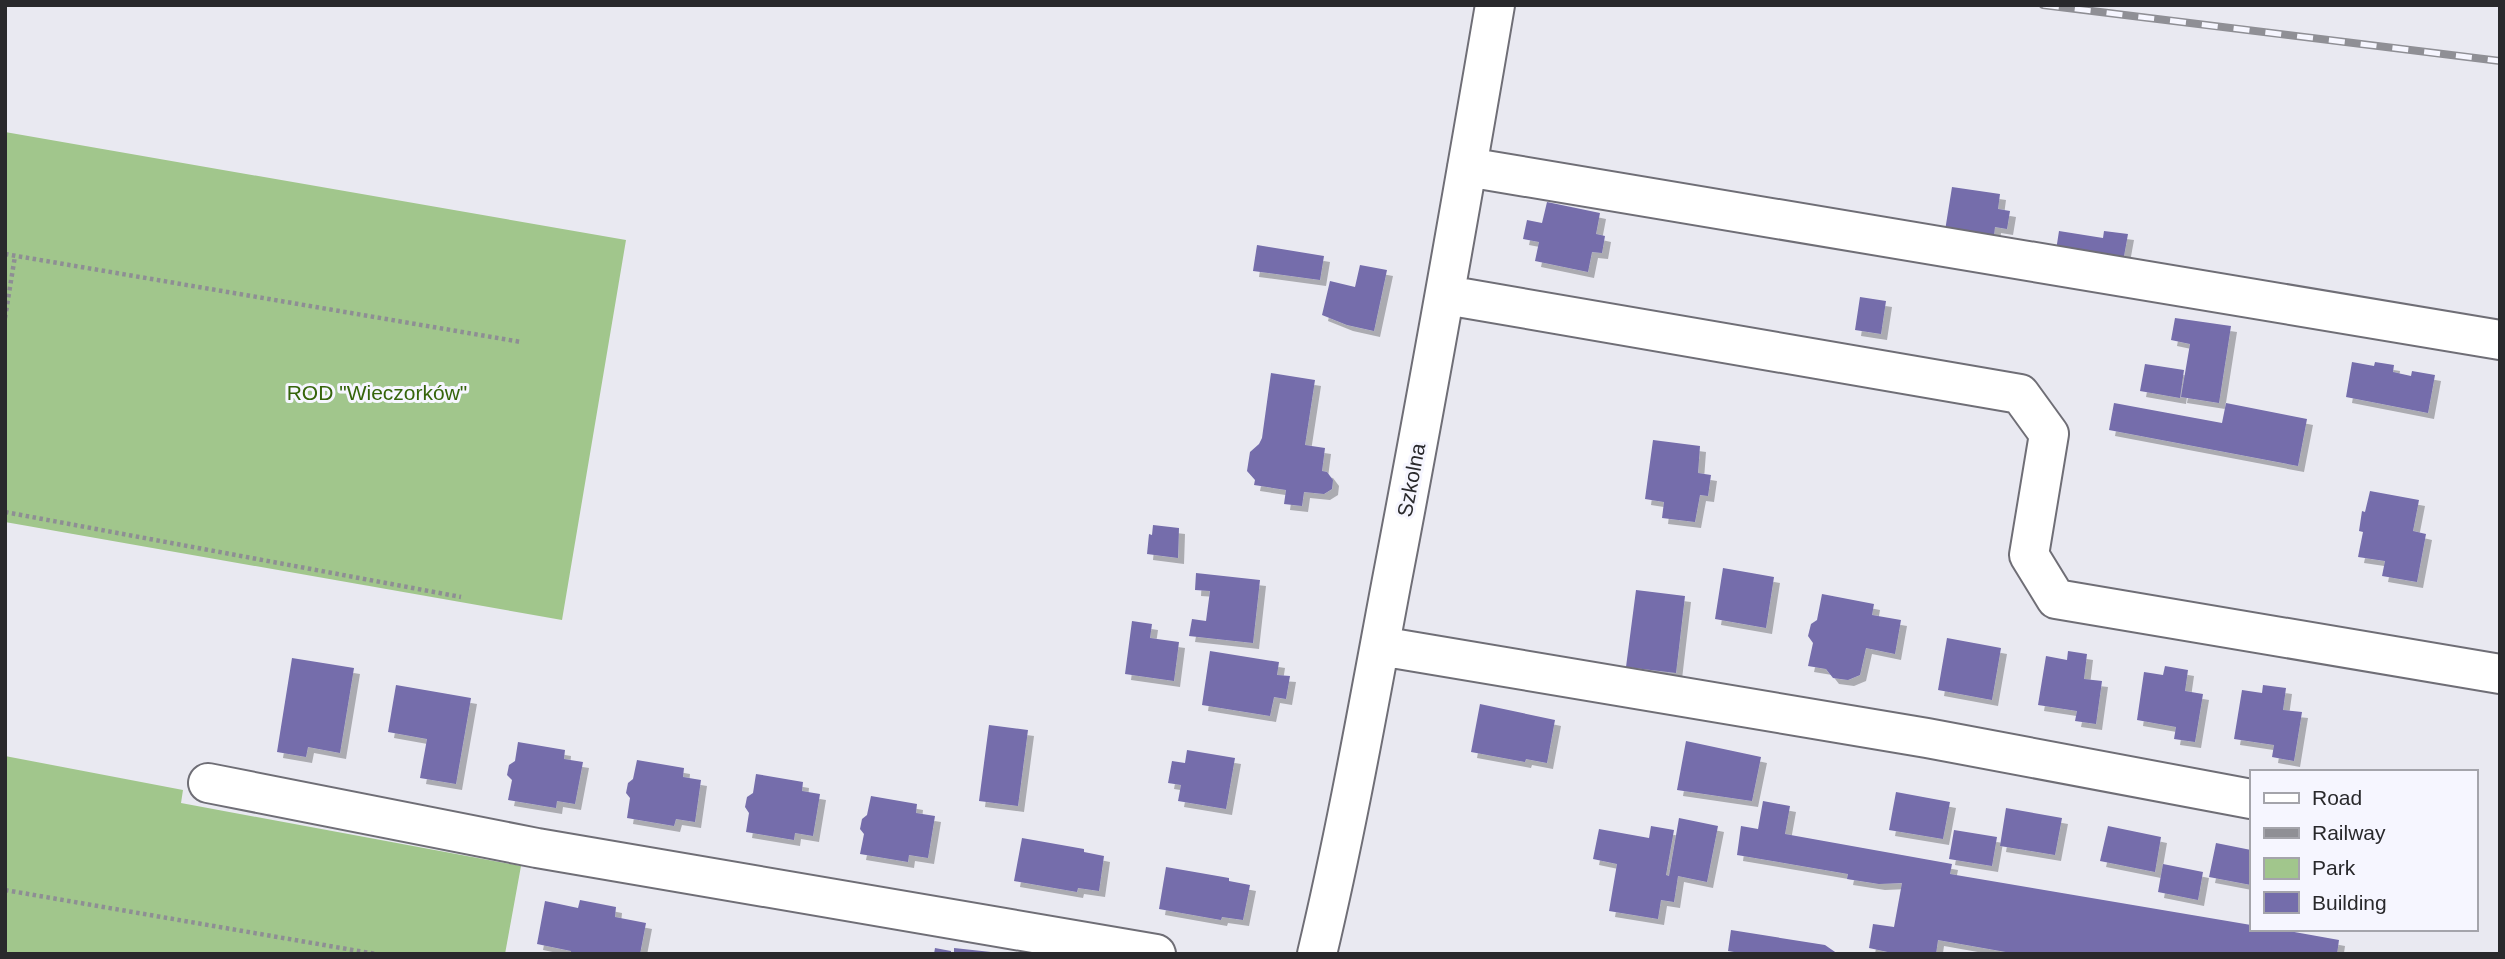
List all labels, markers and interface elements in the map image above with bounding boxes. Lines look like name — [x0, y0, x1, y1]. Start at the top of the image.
park label: ROD "Wieczorków" — [287, 381, 467, 404]
street label: Szkolna — [1393, 441, 1429, 519]
legend — [2250, 770, 2477, 931]
text: Road — [2312, 786, 2362, 809]
text: Railway — [2312, 821, 2386, 844]
text: Park — [2312, 856, 2356, 879]
text: Building — [2312, 891, 2387, 914]

